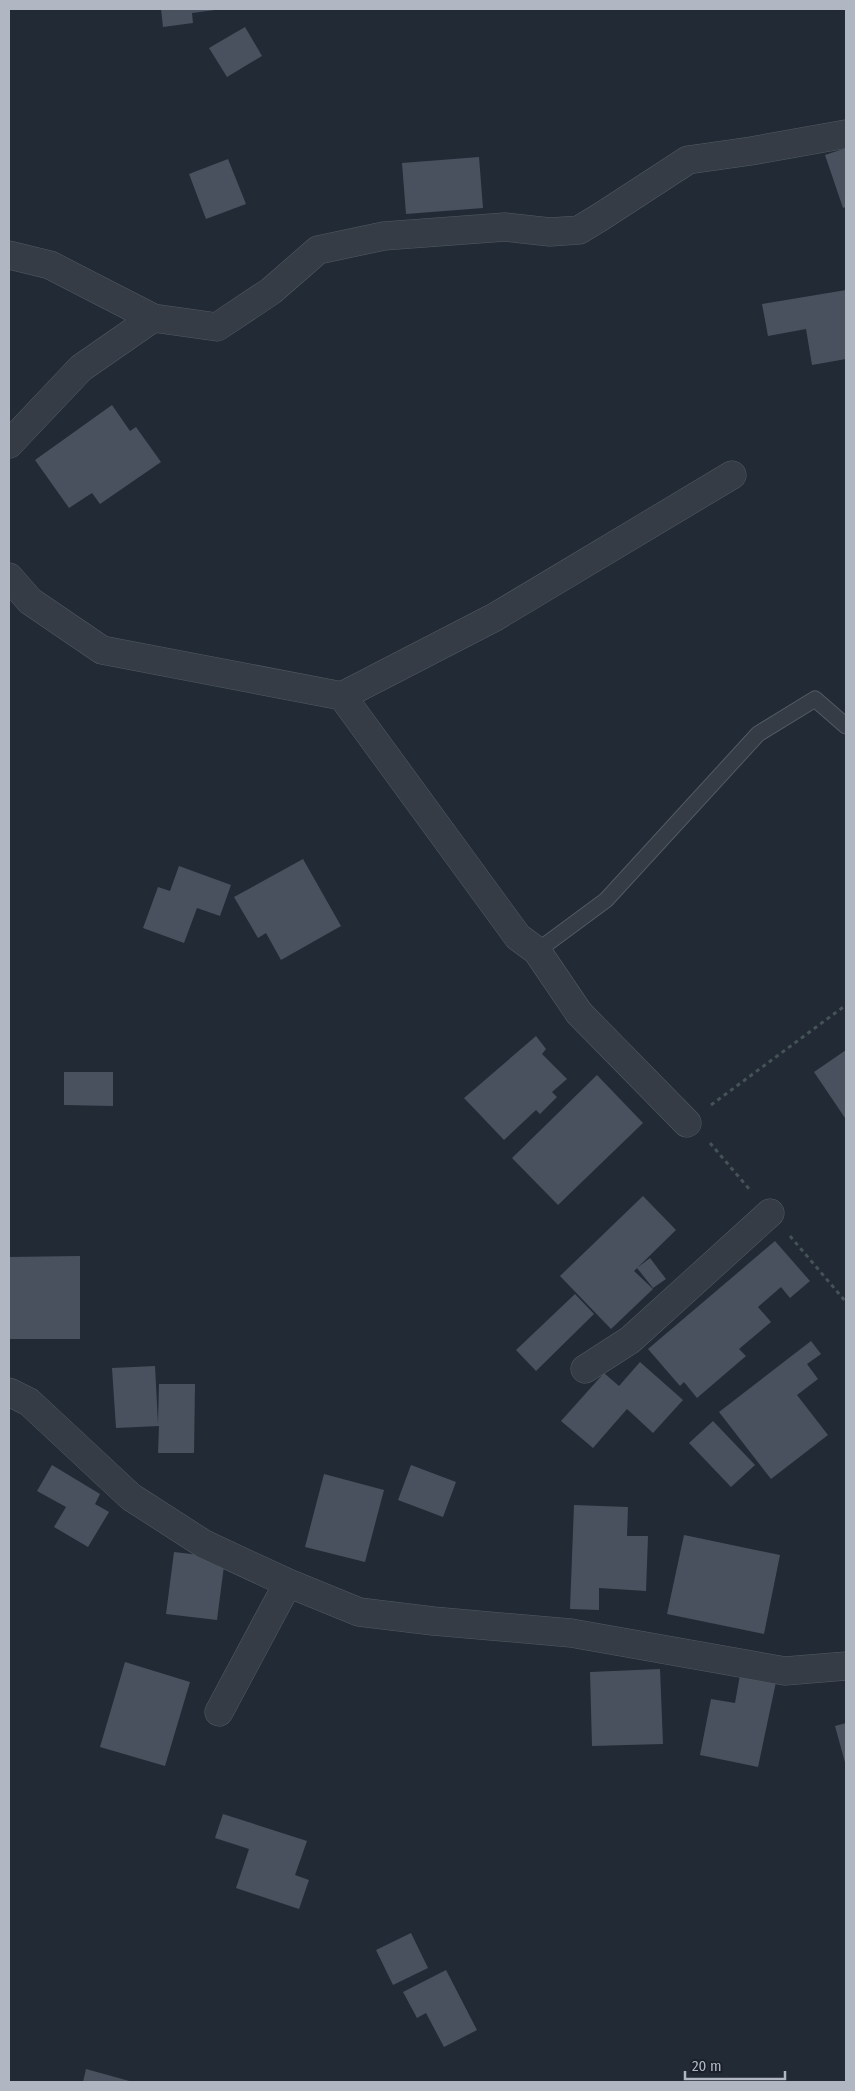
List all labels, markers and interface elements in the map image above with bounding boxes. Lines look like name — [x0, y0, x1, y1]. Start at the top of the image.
scale bar — [685, 2048, 785, 2080]
text: 20 m — [692, 2057, 722, 2075]

